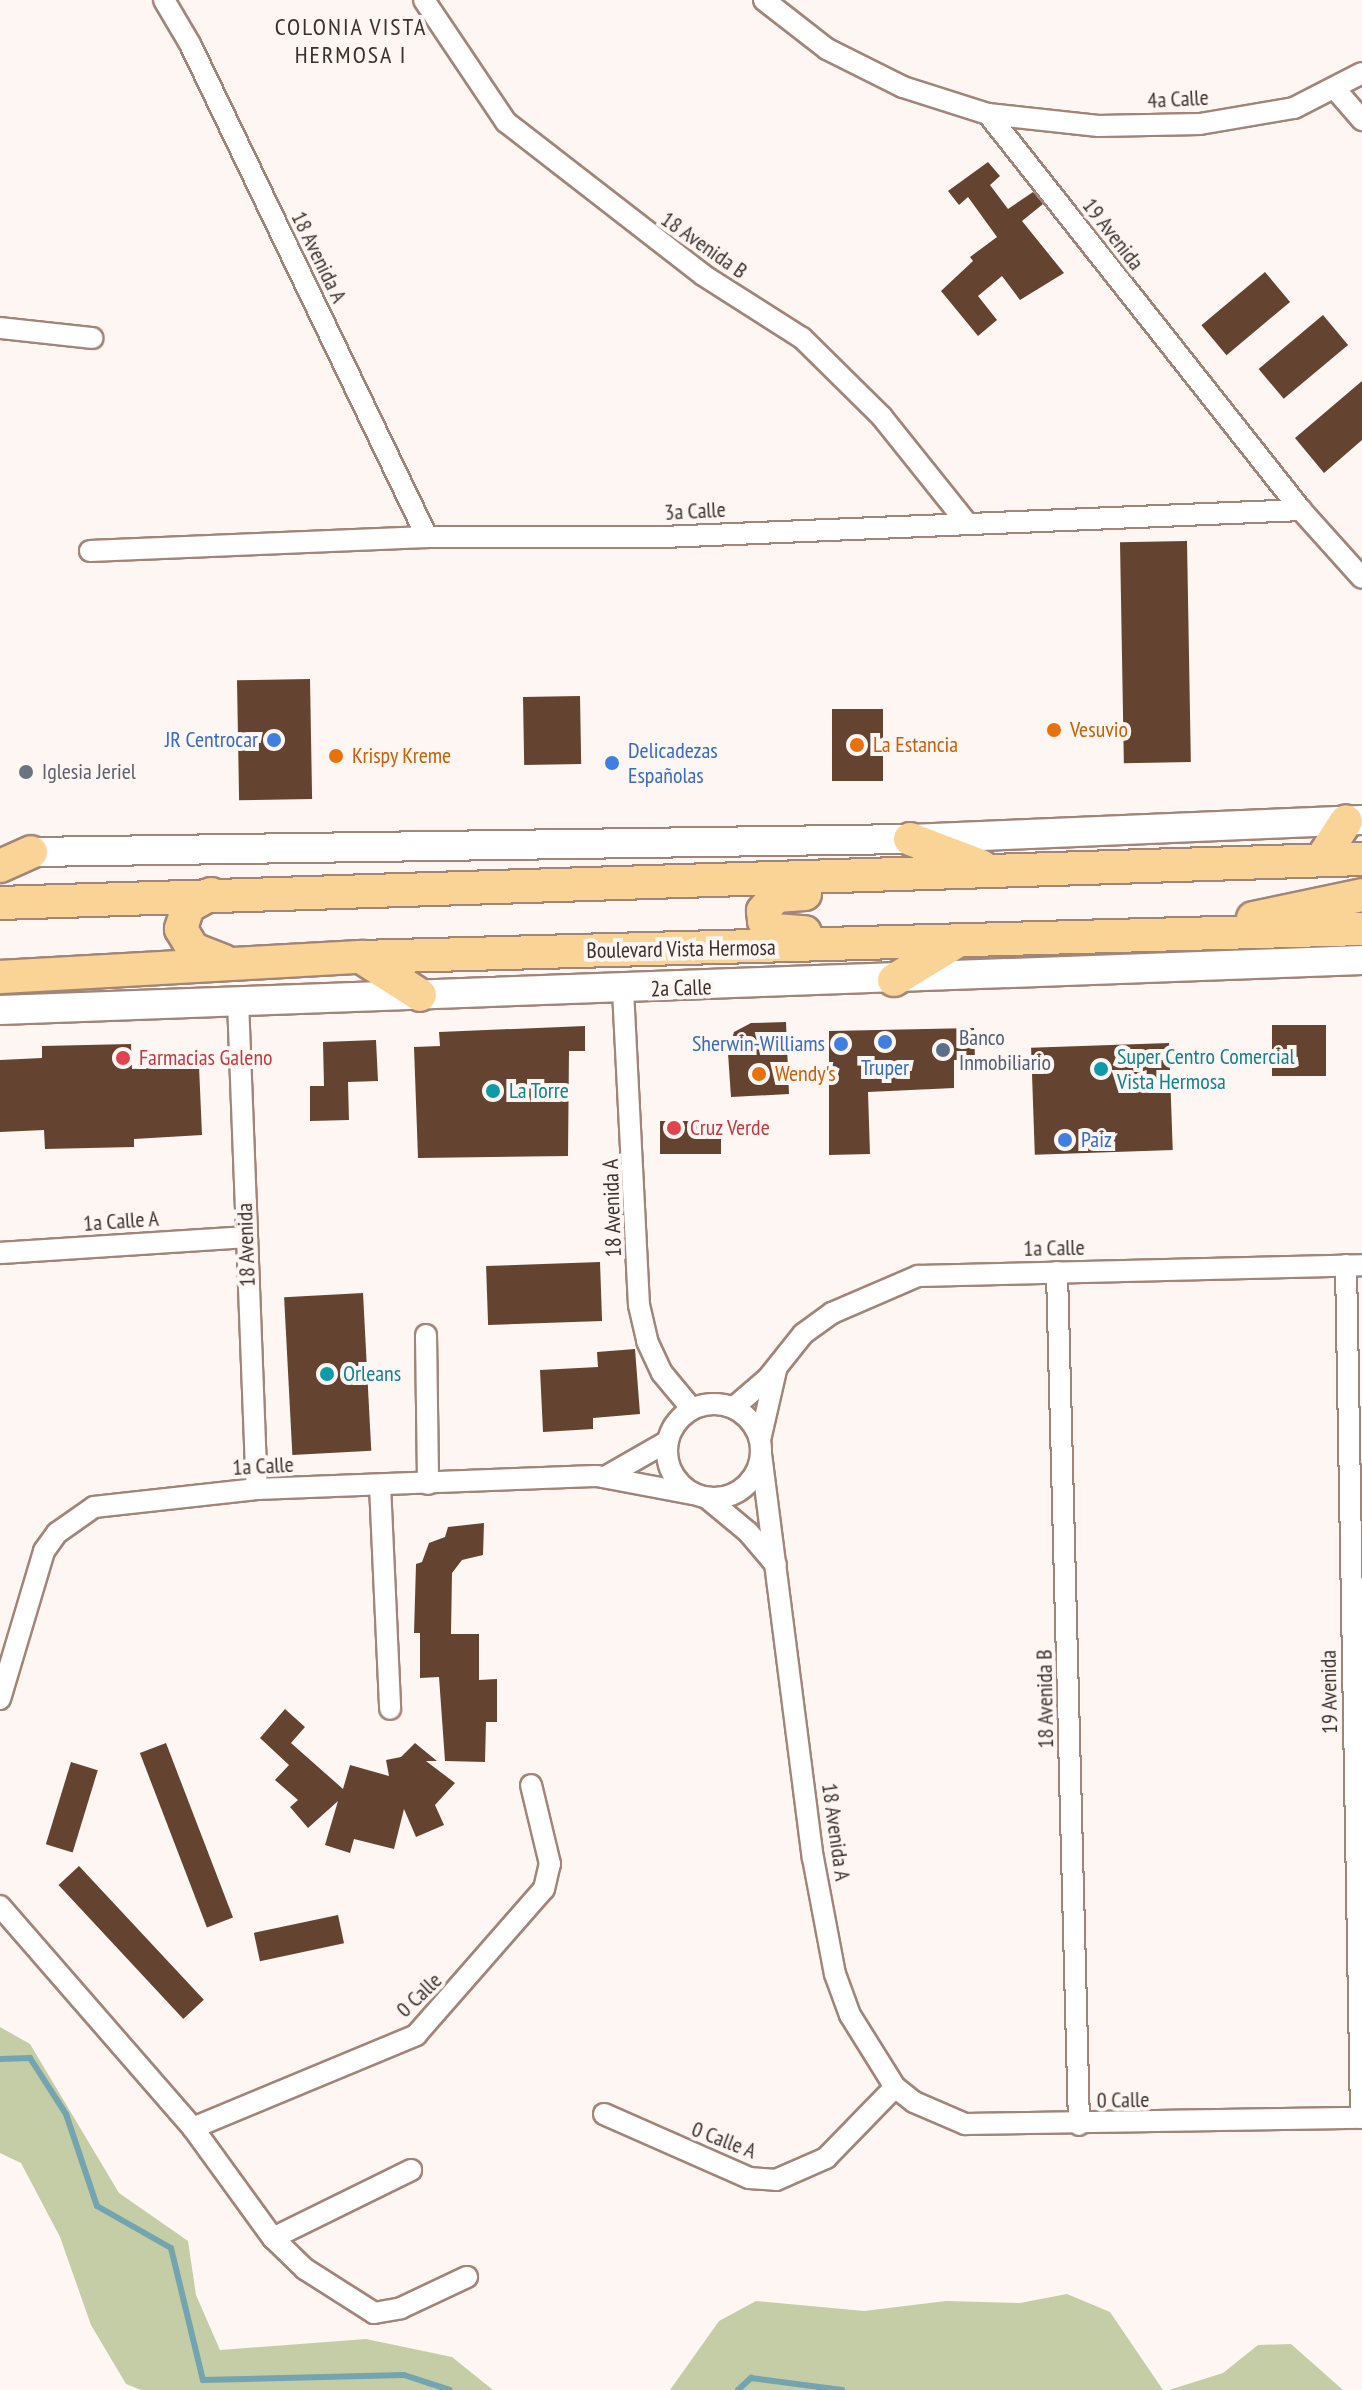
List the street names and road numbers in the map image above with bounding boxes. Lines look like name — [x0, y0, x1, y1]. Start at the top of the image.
street label: 4a Calle — [1147, 84, 1209, 114]
street label: 19 Avenida — [1077, 193, 1149, 275]
street label: 18 Avenida A — [285, 206, 353, 308]
street label: 18 Avenida B — [656, 206, 752, 284]
street label: 3a Calle — [664, 496, 726, 526]
street label: Boulevard Vista Hermosa — [586, 934, 776, 964]
street label: 2a Calle — [650, 974, 712, 1002]
street label: 18 Avenida A — [597, 1158, 627, 1258]
street label: 18 Avenida — [231, 1202, 261, 1288]
street label: 1a Calle A — [82, 1205, 160, 1237]
street label: 1a Calle — [1023, 1234, 1085, 1262]
street label: 1a Calle — [232, 1451, 294, 1481]
street label: 18 Avenida B — [1031, 1649, 1059, 1749]
street label: 19 Avenida — [1315, 1649, 1343, 1735]
street label: 18 Avenida A — [816, 1781, 856, 1883]
street label: 0 Calle — [391, 1967, 447, 2023]
street label: 0 Calle — [1097, 2086, 1149, 2114]
street label: 0 Calle A — [688, 2116, 760, 2164]

